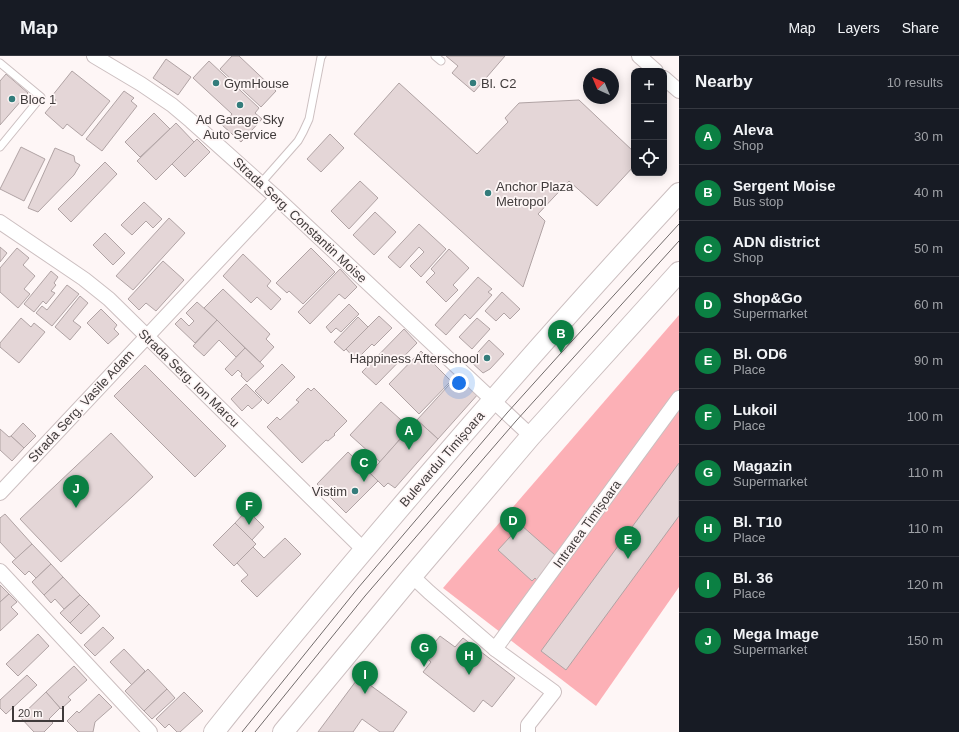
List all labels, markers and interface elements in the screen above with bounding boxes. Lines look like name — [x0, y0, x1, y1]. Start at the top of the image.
text: Map — [20, 17, 58, 38]
text: Map — [788, 20, 816, 36]
text: Layers — [838, 20, 880, 36]
text: Share — [902, 20, 939, 36]
north arrow — [583, 68, 619, 104]
map controls — [631, 68, 667, 176]
button: + — [631, 68, 667, 104]
text: Nearby — [695, 72, 753, 91]
text: 10 results — [887, 75, 943, 90]
place label: GymHouse — [224, 76, 289, 91]
place label: Bl. C2 — [481, 76, 516, 91]
marker: GymHouse — [211, 78, 221, 88]
marker: Bl. C2 — [468, 78, 478, 88]
place label: Bloc 1 — [20, 92, 56, 107]
marker: Bloc 1 — [7, 94, 17, 104]
marker: Ad Garage Sky Auto Service — [235, 100, 245, 110]
button: − — [631, 104, 667, 140]
place label: Ad Garage Sky Auto Service — [196, 112, 285, 142]
text: Aleva — [733, 121, 773, 138]
text: A — [703, 129, 713, 144]
text: 30 m — [914, 129, 943, 144]
text: Shop — [733, 138, 763, 153]
button: locate — [631, 140, 667, 176]
street label: Strada Serg. Constantin Moise — [230, 154, 370, 286]
text: Sergent Moise — [733, 177, 836, 194]
place label: Anchor Plaza Metropol — [496, 179, 574, 209]
text: B — [703, 185, 713, 200]
text: 40 m — [914, 185, 943, 200]
marker: Anchor Plaza Metropol — [483, 188, 493, 198]
text: Bus stop — [733, 194, 784, 209]
text: ADN district — [733, 233, 820, 250]
text: C — [703, 241, 713, 256]
text: 50 m — [914, 241, 943, 256]
text: Shop — [733, 250, 763, 265]
text: Shop&Go — [733, 289, 802, 306]
text: D — [703, 297, 713, 312]
text: 60 m — [914, 297, 943, 312]
text: Supermarket — [733, 306, 807, 321]
pin: B — [548, 320, 574, 353]
street label: Strada Serg. Ion Marcu — [135, 326, 243, 430]
text: Bl. OD6 — [733, 345, 787, 362]
street label: Strada Serg. Vasile Adam — [25, 347, 137, 465]
place label: Happiness Afterschool — [350, 351, 479, 366]
marker: Happiness Afterschool — [482, 353, 492, 363]
text: E — [704, 353, 712, 368]
text: 90 m — [914, 353, 943, 368]
text: Place — [733, 362, 766, 377]
your location — [449, 373, 469, 393]
text: Lukoil — [733, 401, 777, 418]
street label: Bulevardul Timișoara — [397, 408, 488, 510]
text: F — [704, 409, 712, 424]
text: 100 m — [907, 409, 943, 424]
pin: A — [396, 417, 422, 450]
text: Place — [733, 418, 766, 433]
pin: C — [351, 449, 377, 482]
text: Magazin — [733, 457, 792, 474]
text: G — [703, 465, 713, 480]
text: 110 m — [908, 465, 943, 480]
text: Supermarket — [733, 474, 807, 489]
pin: J — [63, 475, 89, 508]
street label: Intrarea Timișoara — [550, 477, 624, 571]
place label: Vistim — [312, 484, 347, 499]
marker: Vistim — [350, 486, 360, 496]
pin: F — [236, 492, 262, 525]
pin: D — [500, 507, 526, 540]
text: Bl. T10 — [733, 513, 782, 530]
text: H — [703, 521, 713, 536]
text: 110 m — [908, 521, 943, 536]
pin: E — [615, 526, 641, 559]
text: Place — [733, 530, 766, 545]
text: Bl. 36 — [733, 569, 773, 586]
text: I — [706, 577, 710, 592]
text: 120 m — [907, 577, 943, 592]
text: Place — [733, 586, 766, 601]
text: Mega Image — [733, 625, 819, 642]
text: J — [704, 633, 712, 648]
text: 150 m — [907, 633, 943, 648]
pin: G — [411, 634, 437, 667]
pin: H — [456, 642, 482, 675]
text: Supermarket — [733, 642, 807, 657]
pin: I — [352, 661, 378, 694]
scale bar — [12, 704, 64, 723]
text: 20 m — [18, 707, 42, 719]

